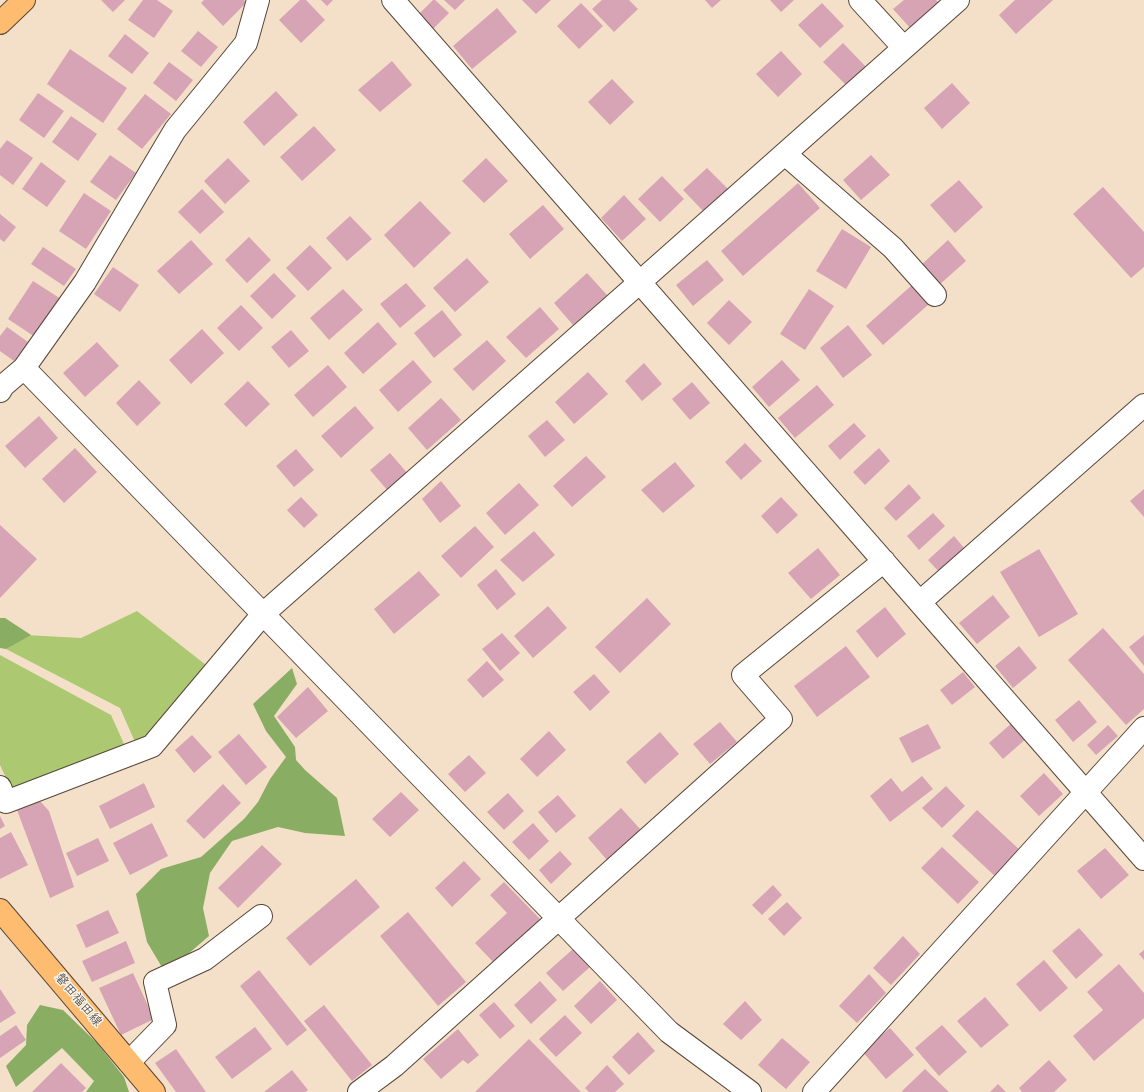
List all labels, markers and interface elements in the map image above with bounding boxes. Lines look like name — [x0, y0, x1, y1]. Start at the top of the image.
street label: 磐田福田線 — [50, 971, 104, 1031]

